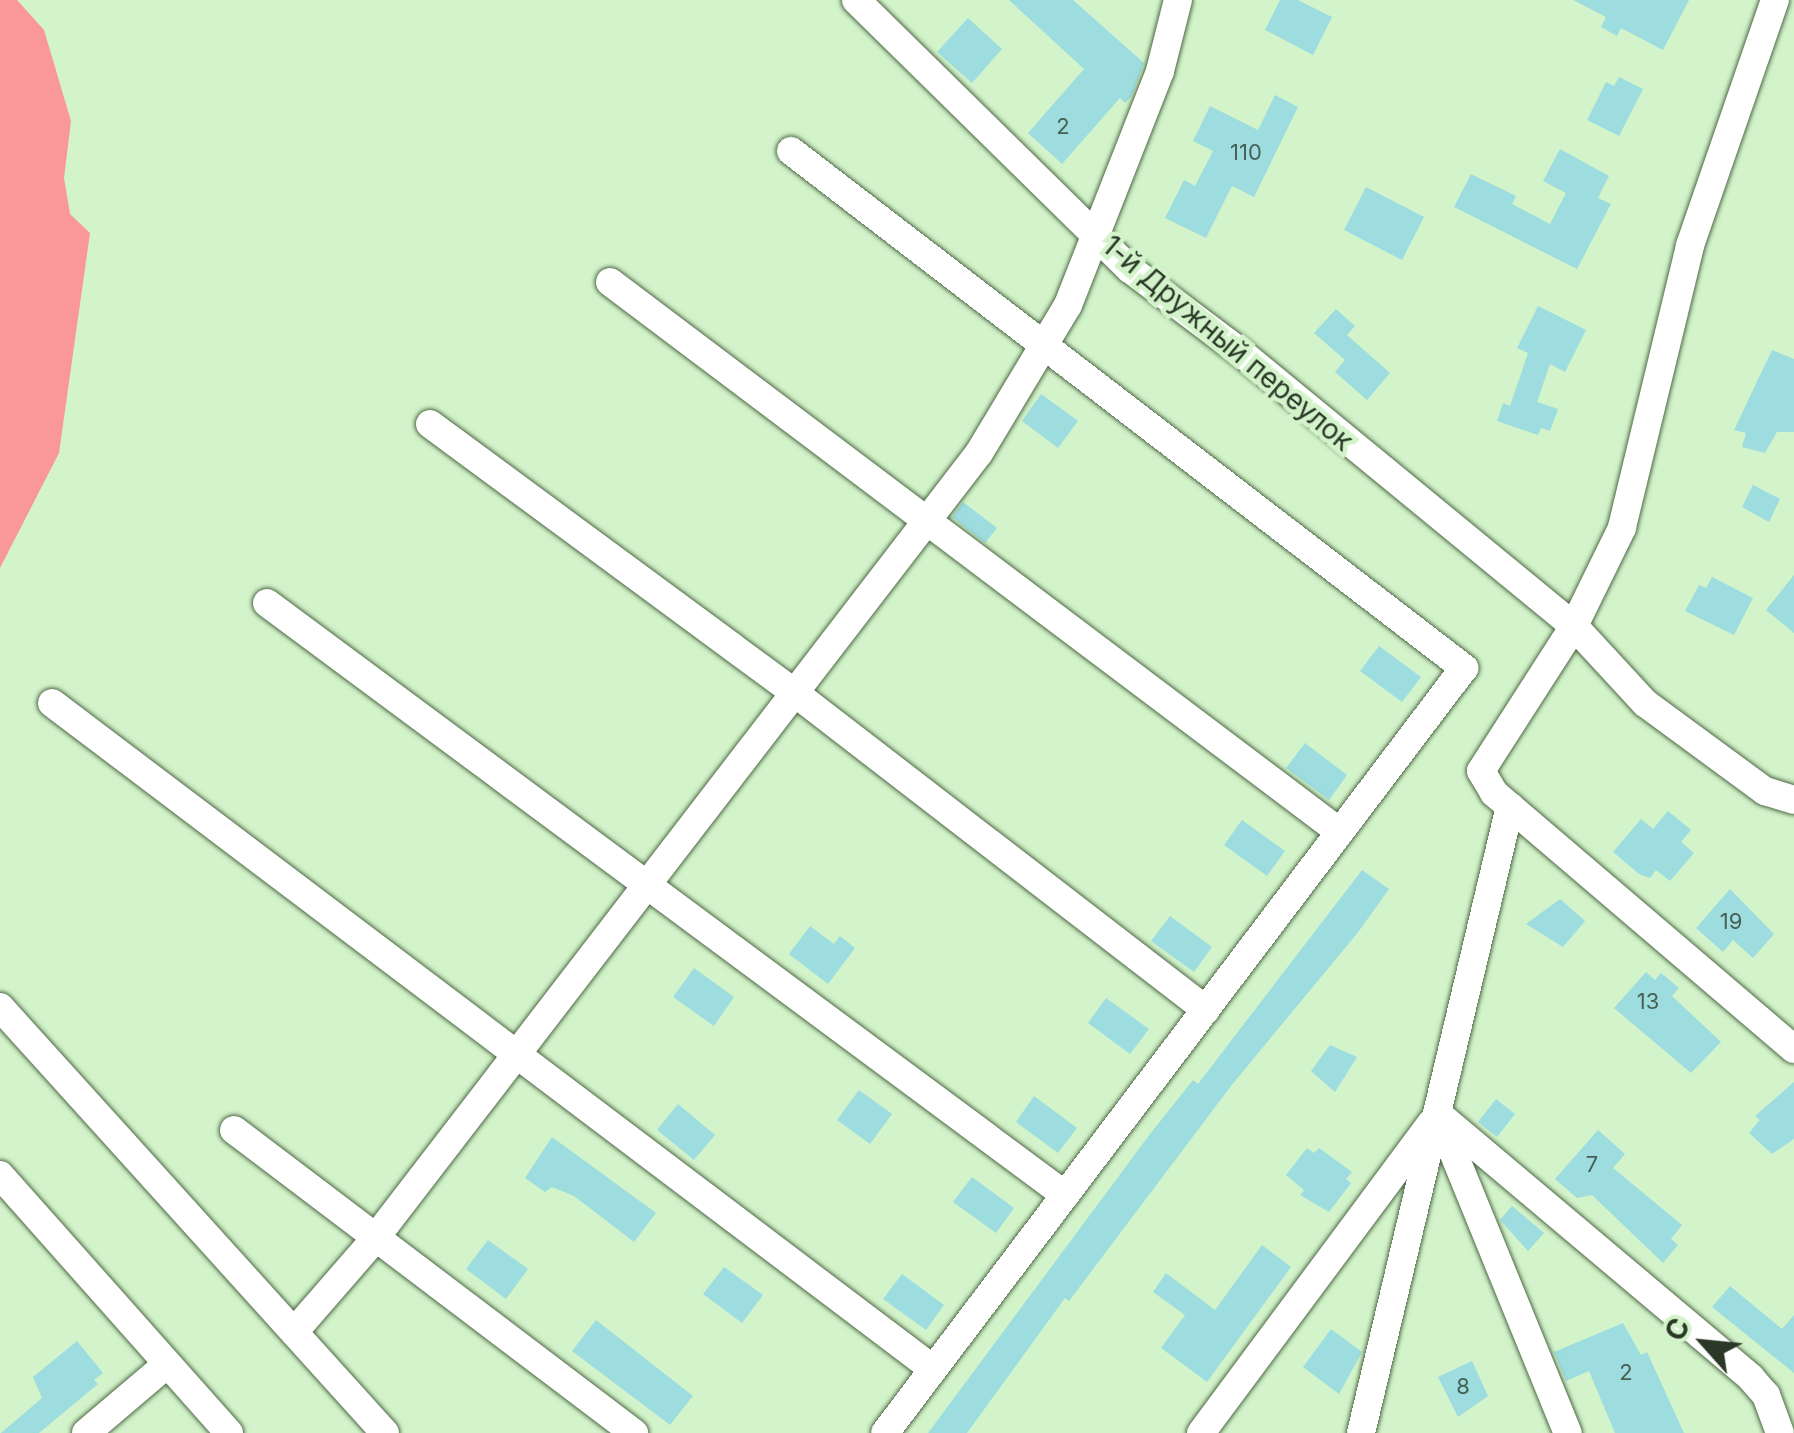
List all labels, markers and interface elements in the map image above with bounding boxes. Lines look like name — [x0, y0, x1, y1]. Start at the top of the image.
house number: 2 — [1056, 114, 1070, 140]
house number: 110 — [1230, 140, 1262, 166]
street label: 1-й Дружный переулок — [1096, 228, 1360, 458]
house number: 19 — [1720, 909, 1742, 935]
house number: 13 — [1637, 989, 1659, 1015]
house number: 7 — [1586, 1152, 1598, 1178]
north arrow — [1654, 1293, 1754, 1393]
text: С — [1657, 1312, 1697, 1346]
house number: 2 — [1619, 1360, 1633, 1386]
house number: 8 — [1456, 1374, 1470, 1400]

